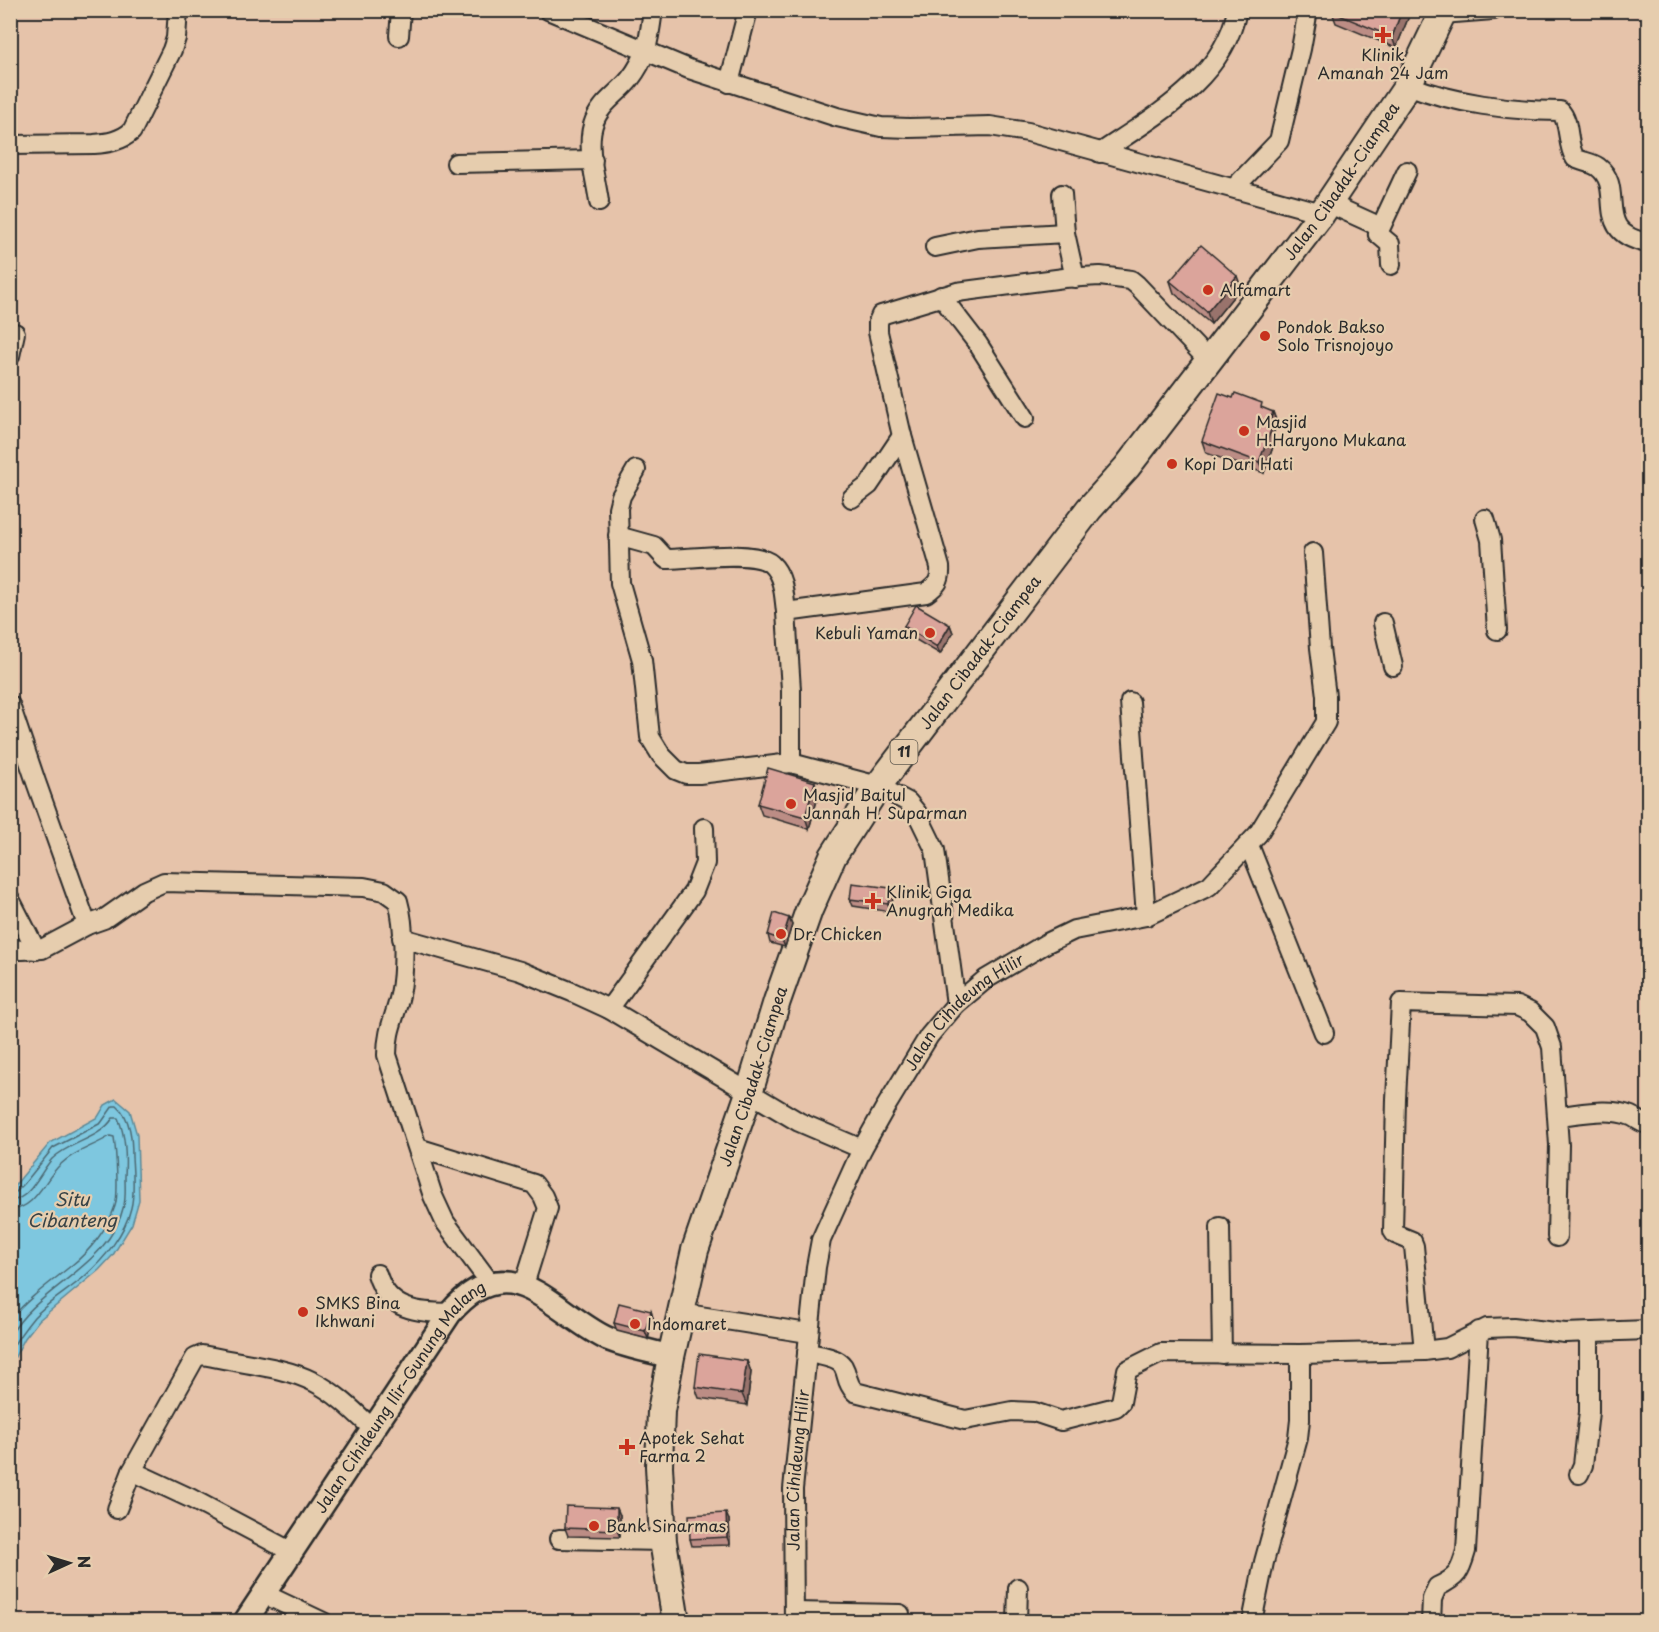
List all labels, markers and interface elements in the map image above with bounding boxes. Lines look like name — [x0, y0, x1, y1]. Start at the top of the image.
marker: Klinik Amanah 24 Jam — [1374, 26, 1392, 44]
place label: Klinik Amanah 24 Jam — [1317, 42, 1449, 84]
street label: Jalan Cibadak-Ciampea — [1277, 97, 1404, 265]
place label: Alfamart — [1220, 277, 1291, 301]
marker: Alfamart — [1201, 283, 1215, 297]
place label: Pondok Bakso Solo Trisnojoyo — [1277, 314, 1394, 356]
marker: Pondok Bakso Solo Trisnojoyo — [1258, 329, 1272, 343]
place label: Masjid H.Haryono Mukana — [1256, 409, 1406, 451]
marker: Masjid H.Haryono Mukana — [1237, 424, 1251, 438]
place label: Kopi Dari Hati — [1184, 451, 1293, 475]
marker: Kopi Dari Hati — [1165, 457, 1179, 471]
street label: Jalan Cibadak-Ciampea — [913, 569, 1046, 734]
place label: Kebuli Yaman — [815, 620, 918, 644]
marker: Kebuli Yaman — [923, 626, 937, 640]
road number: 11 — [890, 740, 918, 764]
place label: Masjid Baitul Jannah H. Suparman — [803, 782, 967, 824]
marker: Masjid Baitul Jannah H. Suparman — [784, 797, 798, 811]
place label: Klinik Giga Anugrah Medika — [886, 879, 1014, 921]
marker: Klinik Giga Anugrah Medika — [864, 892, 882, 910]
place label: Dr. Chicken — [793, 921, 882, 945]
marker: Dr. Chicken — [774, 927, 788, 941]
street label: Jalan Cihideung Hilir — [898, 946, 1029, 1075]
street label: Jalan Cibadak-Ciampea — [712, 982, 792, 1169]
water label: Situ Cibanteng — [27, 1185, 118, 1233]
street label: Jalan Cihideung Ilir–Gunung Malang — [308, 1274, 489, 1517]
place label: SMKS Bina Ikhwani — [315, 1290, 400, 1332]
marker: SMKS Bina Ikhwani — [296, 1305, 310, 1319]
place label: Indomaret — [647, 1311, 727, 1335]
marker: Indomaret — [628, 1317, 642, 1331]
street label: Jalan Cihideung Hilir — [780, 1387, 814, 1551]
place label: Apotek Sehat Farma 2 — [639, 1425, 745, 1467]
marker: Apotek Sehat Farma 2 — [620, 1440, 634, 1454]
place label: Bank Sinarmas — [606, 1513, 726, 1537]
marker: Bank Sinarmas — [587, 1519, 601, 1533]
north arrow — [39, 1533, 99, 1593]
text: N — [73, 1555, 97, 1569]

